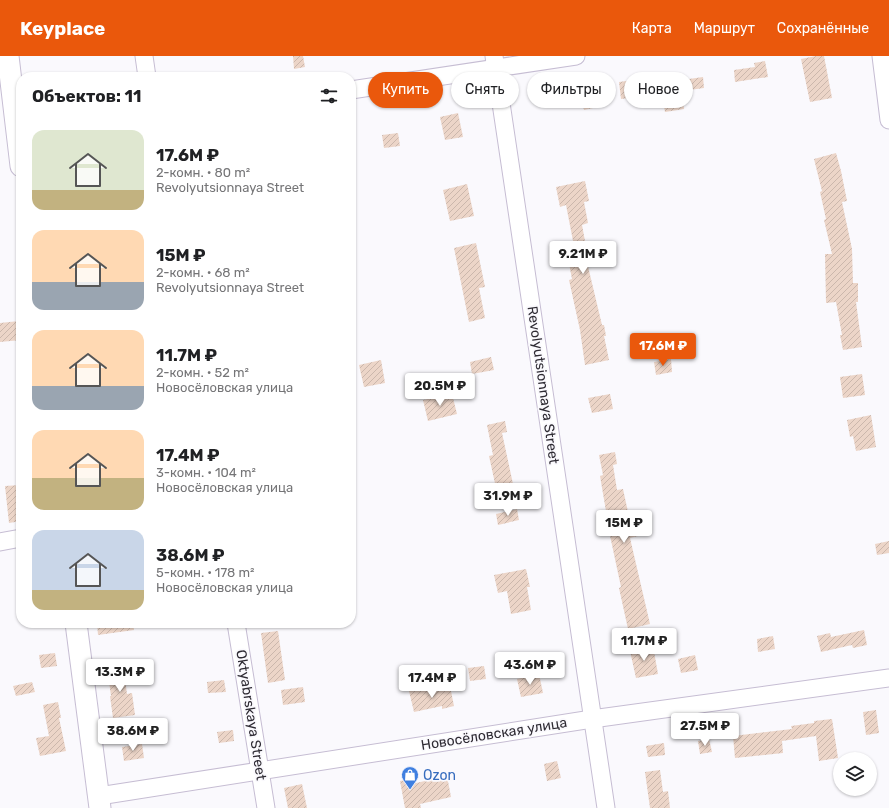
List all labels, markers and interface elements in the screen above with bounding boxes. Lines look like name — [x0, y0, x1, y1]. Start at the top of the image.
text: Keyplace — [20, 17, 105, 40]
text: Карта — [632, 20, 672, 37]
text: Маршрут — [694, 20, 755, 37]
text: Сохранённые — [777, 20, 869, 37]
chip: Купить — [368, 72, 443, 108]
chip: Снять — [451, 72, 519, 108]
chip: Фильтры — [527, 72, 616, 108]
chip: Новое — [624, 72, 693, 108]
icon: filters — [318, 85, 340, 107]
text: Объектов: 11 — [32, 86, 141, 106]
text: 17.6M ₽ — [156, 145, 219, 165]
icon: home — [64, 146, 112, 194]
text: 2-комн. · 80 m² — [156, 165, 250, 180]
text: Revolyutsionnaya Street — [156, 180, 304, 195]
pin: 9.21M ₽ — [546, 241, 620, 275]
text: 15M ₽ — [156, 245, 205, 265]
icon: home — [64, 246, 112, 294]
text: 9.21M ₽ — [558, 246, 608, 261]
text: 2-комн. · 68 m² — [156, 265, 250, 280]
text: Revolyutsionnaya Street — [156, 280, 304, 295]
street label: Revolyutsionnaya Street — [523, 305, 563, 466]
pin: 17.6M ₽ — [626, 333, 700, 367]
text: 17.6M ₽ — [639, 338, 687, 353]
text: 11.7M ₽ — [156, 345, 217, 365]
icon: home — [64, 346, 112, 394]
text: 2-комн. · 52 m² — [156, 365, 249, 380]
pin: 20.5M ₽ — [403, 373, 477, 407]
text: 20.5M ₽ — [414, 378, 466, 393]
text: Новосёловская улица — [156, 380, 293, 395]
text: 17.4M ₽ — [156, 445, 220, 465]
icon: home — [64, 446, 112, 494]
text: 3-комн. · 104 m² — [156, 465, 256, 480]
text: Новосёловская улица — [156, 480, 293, 495]
pin: 31.9M ₽ — [471, 483, 545, 517]
text: 31.9M ₽ — [483, 488, 533, 503]
pin: 15M ₽ — [596, 510, 652, 544]
text: 15M ₽ — [605, 515, 643, 530]
text: 38.6M ₽ — [156, 545, 224, 565]
icon: home — [64, 546, 112, 594]
text: 5-комн. · 178 m² — [156, 565, 255, 580]
text: Новосёловская улица — [156, 580, 293, 595]
pin: 11.7M ₽ — [607, 628, 681, 662]
text: 11.7M ₽ — [621, 633, 667, 648]
street label: Oktyabrskaya Street — [232, 649, 270, 782]
pin: 43.6M ₽ — [493, 652, 567, 686]
text: 43.6M ₽ — [504, 657, 556, 672]
pin: 13.3M ₽ — [83, 659, 157, 693]
text: 13.3M ₽ — [95, 664, 145, 679]
pin: 17.4M ₽ — [395, 665, 469, 699]
text: 17.4M ₽ — [408, 670, 456, 685]
pin: 27.5M ₽ — [668, 713, 742, 747]
street label: Новосёловская улица — [420, 714, 568, 754]
pin: 38.6M ₽ — [96, 718, 170, 752]
text: 27.5M ₽ — [680, 718, 730, 733]
text: 38.6M ₽ — [107, 723, 159, 738]
map controls — [833, 752, 877, 796]
button: layers — [833, 752, 877, 796]
shop icon: Ozon — [400, 765, 420, 790]
place label: Ozon — [423, 767, 456, 784]

